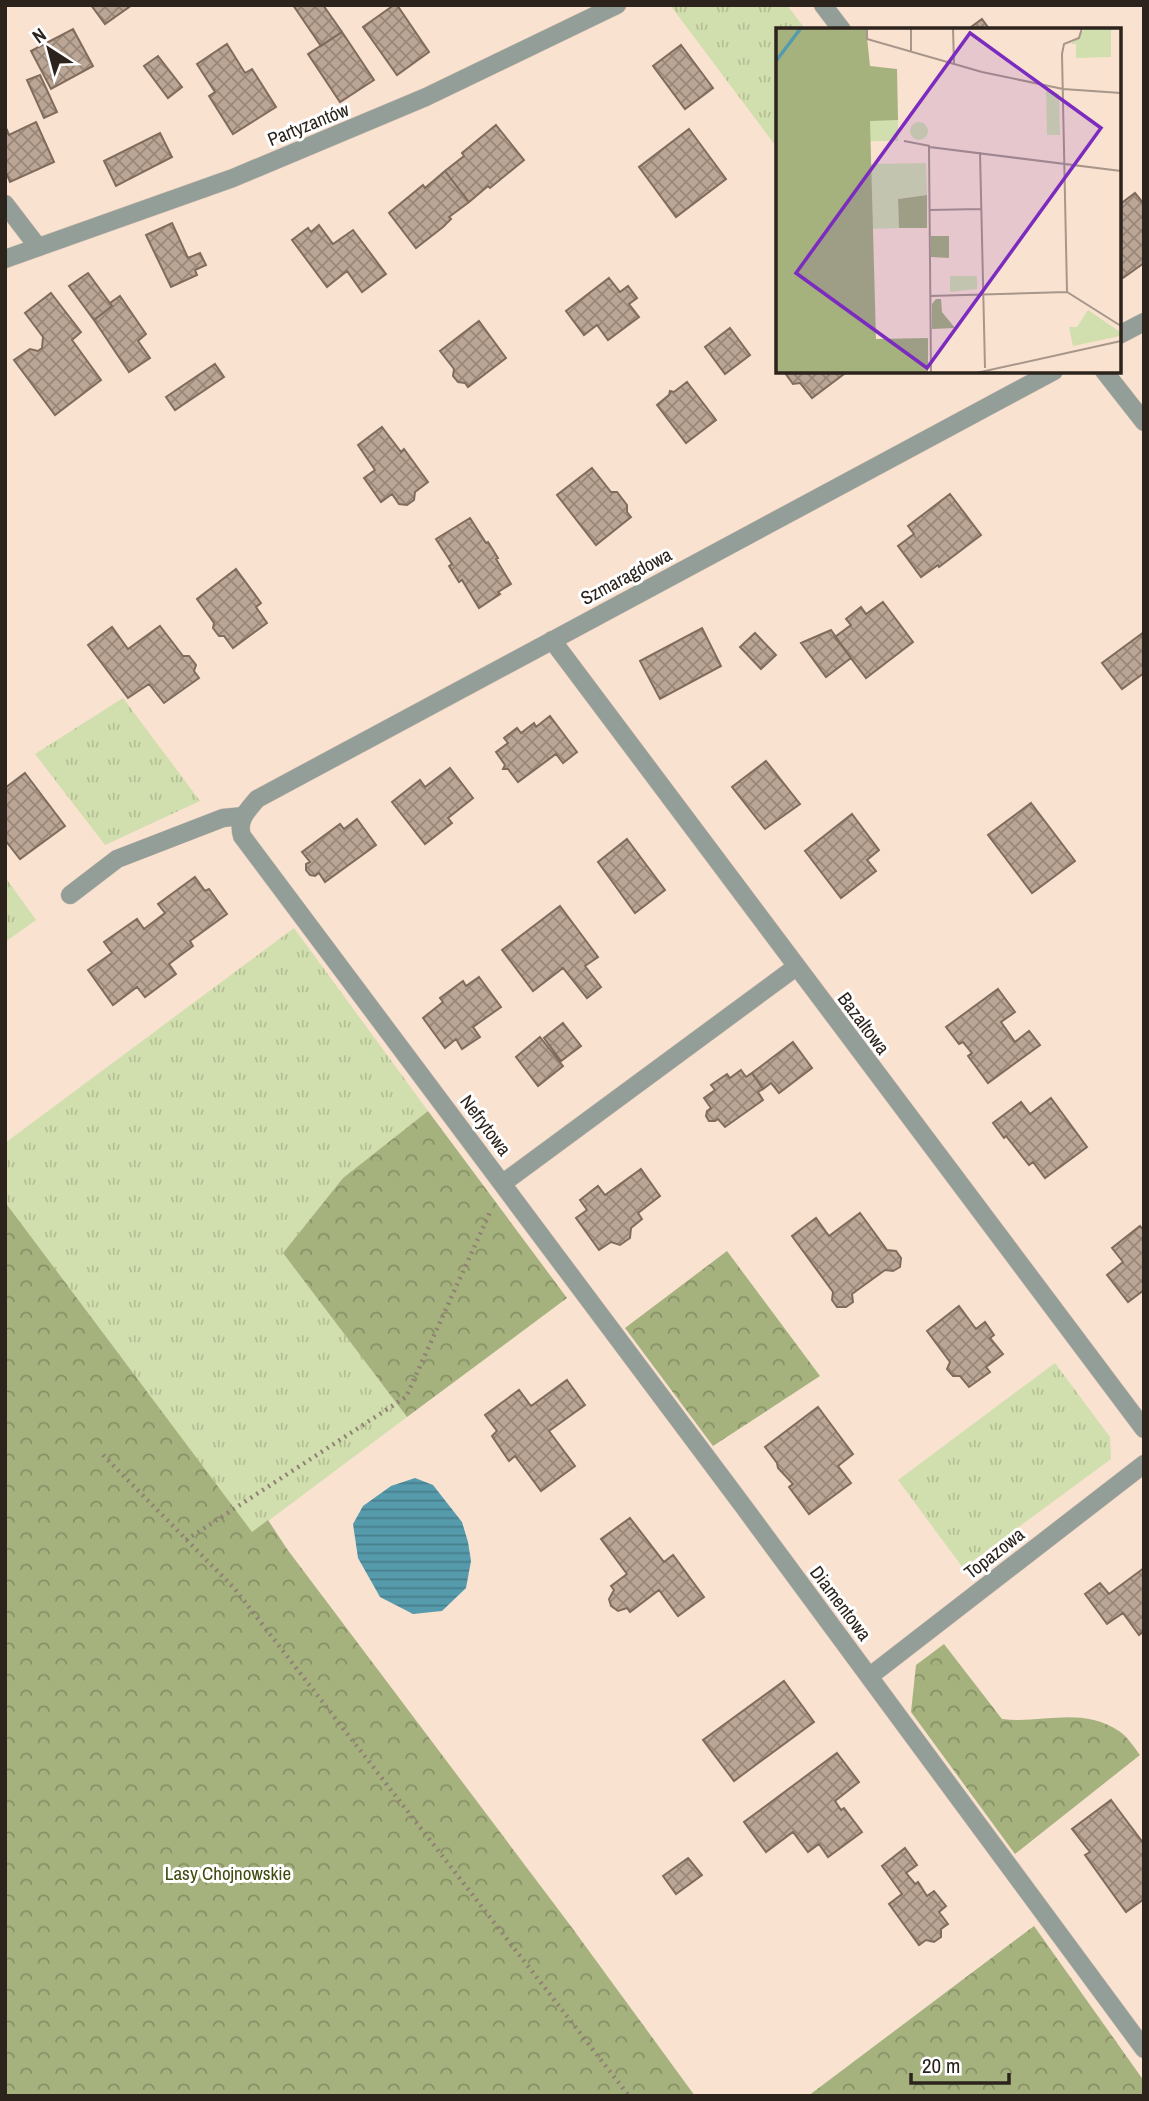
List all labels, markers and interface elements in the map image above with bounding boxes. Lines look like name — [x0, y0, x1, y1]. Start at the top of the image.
north arrow — [14, 14, 84, 84]
text: N — [27, 21, 51, 49]
inset map — [776, 28, 1121, 373]
street label: Partyzantów — [263, 96, 353, 152]
street label: Szmaragdowa — [576, 541, 676, 611]
street label: Bazaltowa — [832, 986, 896, 1060]
street label: Nefrytowa — [455, 1089, 518, 1161]
street label: Topazowa — [958, 1521, 1030, 1585]
street label: Diamentowa — [804, 1560, 878, 1646]
park label: Lasy Chojnowskie — [165, 1860, 291, 1886]
scale bar — [911, 2042, 1009, 2086]
text: 20 m — [922, 2051, 960, 2080]

